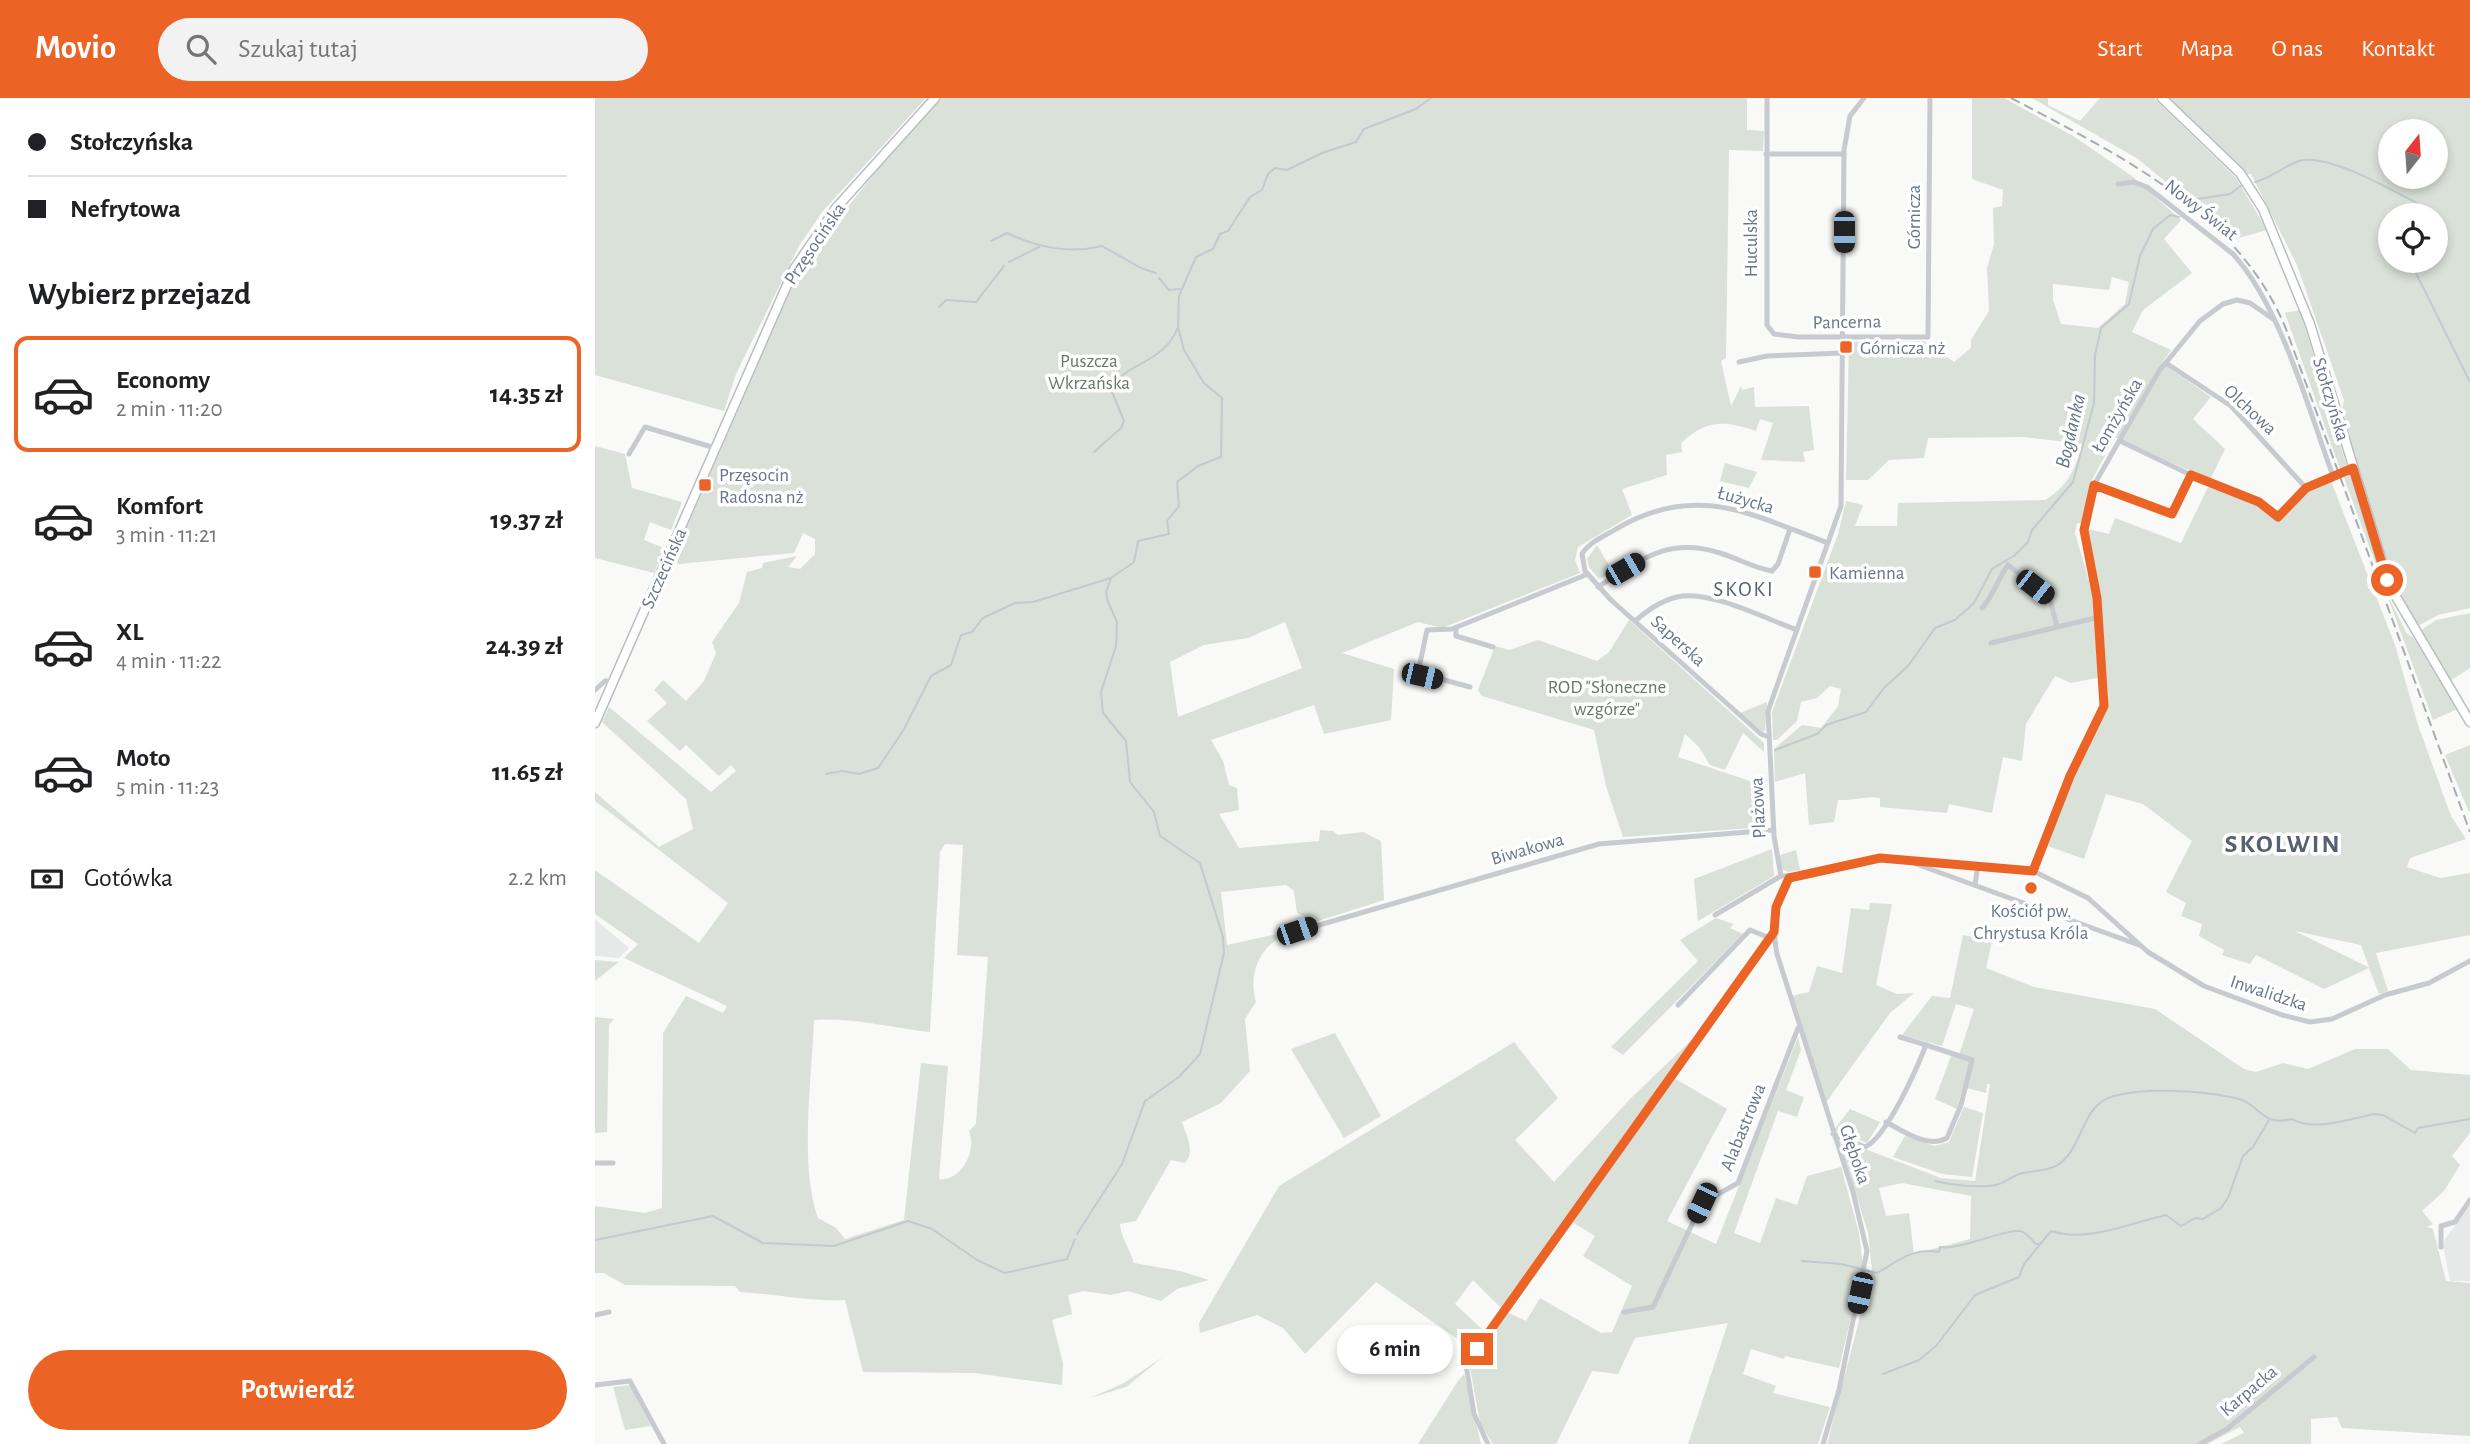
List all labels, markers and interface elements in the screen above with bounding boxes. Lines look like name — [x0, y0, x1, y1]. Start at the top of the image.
search box — [158, 18, 648, 81]
icon: search — [182, 30, 220, 68]
text: Movio — [35, 32, 116, 65]
text: Szukaj tutaj — [238, 36, 358, 62]
text: Start — [2097, 37, 2142, 61]
text: Mapa — [2180, 37, 2234, 61]
text: O nas — [2272, 37, 2323, 61]
text: Kontakt — [2361, 37, 2435, 61]
north arrow — [2378, 119, 2448, 189]
map controls — [2378, 119, 2448, 273]
text: Stołczyńska — [70, 129, 193, 155]
street label: Nowy Świat — [2161, 174, 2242, 244]
street label: Górnicza — [1905, 184, 1924, 249]
text: Nefrytowa — [70, 196, 181, 222]
street label: Przęsocińska — [781, 199, 850, 288]
button: locate — [2378, 203, 2448, 273]
street label: Huculska — [1742, 209, 1761, 277]
car — [1834, 211, 1855, 253]
text: Wybierz przejazd — [28, 278, 251, 310]
street label: Pancerna — [1813, 312, 1882, 333]
marker: Górnicza nż — [1838, 339, 1854, 355]
place label: Górnicza nż — [1860, 339, 1946, 358]
park label: Puszcza Wkrzańska — [1048, 352, 1130, 393]
street label: Stołczyńska — [2309, 355, 2352, 444]
icon: car — [32, 363, 95, 426]
text: Economy — [116, 367, 210, 393]
street label: Łomżyńska — [2089, 375, 2146, 456]
text: 14.35 zł — [490, 381, 563, 407]
street label: Olchowa — [2220, 381, 2280, 439]
water label: Bogdanka — [2052, 392, 2089, 470]
text: 2 min · 11:20 — [116, 398, 223, 421]
place label: Przęsocin Radosna nż — [719, 466, 804, 507]
marker: Przęsocin Radosna nż — [697, 477, 713, 493]
street label: Łużycka — [1715, 483, 1776, 518]
icon: car — [32, 489, 95, 552]
text: Komfort — [116, 493, 203, 519]
text: 19.37 zł — [490, 507, 563, 533]
text: 3 min · 11:21 — [116, 524, 217, 547]
street label: Szczecińska — [638, 525, 691, 612]
car — [1602, 549, 1649, 589]
marker: Kamienna — [1807, 564, 1823, 580]
place label: Kamienna — [1829, 564, 1905, 583]
route start — [2371, 564, 2403, 596]
car — [2012, 566, 2059, 608]
district label: SKOKI — [1713, 579, 1775, 600]
street label: Saperska — [1647, 612, 1709, 670]
icon: car — [32, 615, 95, 678]
text: XL — [116, 619, 143, 645]
text: 24.39 zł — [486, 633, 563, 659]
text: 4 min · 11:22 — [116, 650, 222, 673]
car — [1400, 661, 1445, 691]
park label: ROD "Słoneczne wzgórze" — [1548, 678, 1666, 719]
icon: car — [32, 741, 95, 804]
text: Moto — [116, 745, 171, 771]
text: 11.65 zł — [492, 759, 563, 785]
text: 5 min · 11:23 — [116, 776, 219, 799]
street label: Plażowa — [1747, 777, 1770, 839]
street label: Biwakowa — [1489, 830, 1566, 869]
district label: SKOLWIN — [2224, 831, 2342, 857]
icon: cash — [28, 860, 66, 898]
text: Gotówka — [84, 865, 173, 891]
text: 2.2 km — [508, 867, 567, 890]
marker: Kościół pw. Chrystusa Króla — [2023, 880, 2039, 896]
place label: Kościół pw. Chrystusa Króla — [1974, 902, 2089, 943]
car — [1274, 914, 1321, 948]
street label: Inwalidzka — [2228, 972, 2310, 1015]
street label: Alabastrowa — [1717, 1081, 1770, 1174]
street label: Głęboka — [1836, 1122, 1874, 1187]
car — [1684, 1180, 1721, 1226]
car — [1846, 1270, 1875, 1316]
callout: 6 min — [1337, 1324, 1453, 1374]
route end — [1461, 1333, 1493, 1365]
text: 6 min — [1369, 1338, 1421, 1361]
button: Potwierdź — [28, 1350, 567, 1430]
street label: Karpacka — [2217, 1362, 2281, 1420]

